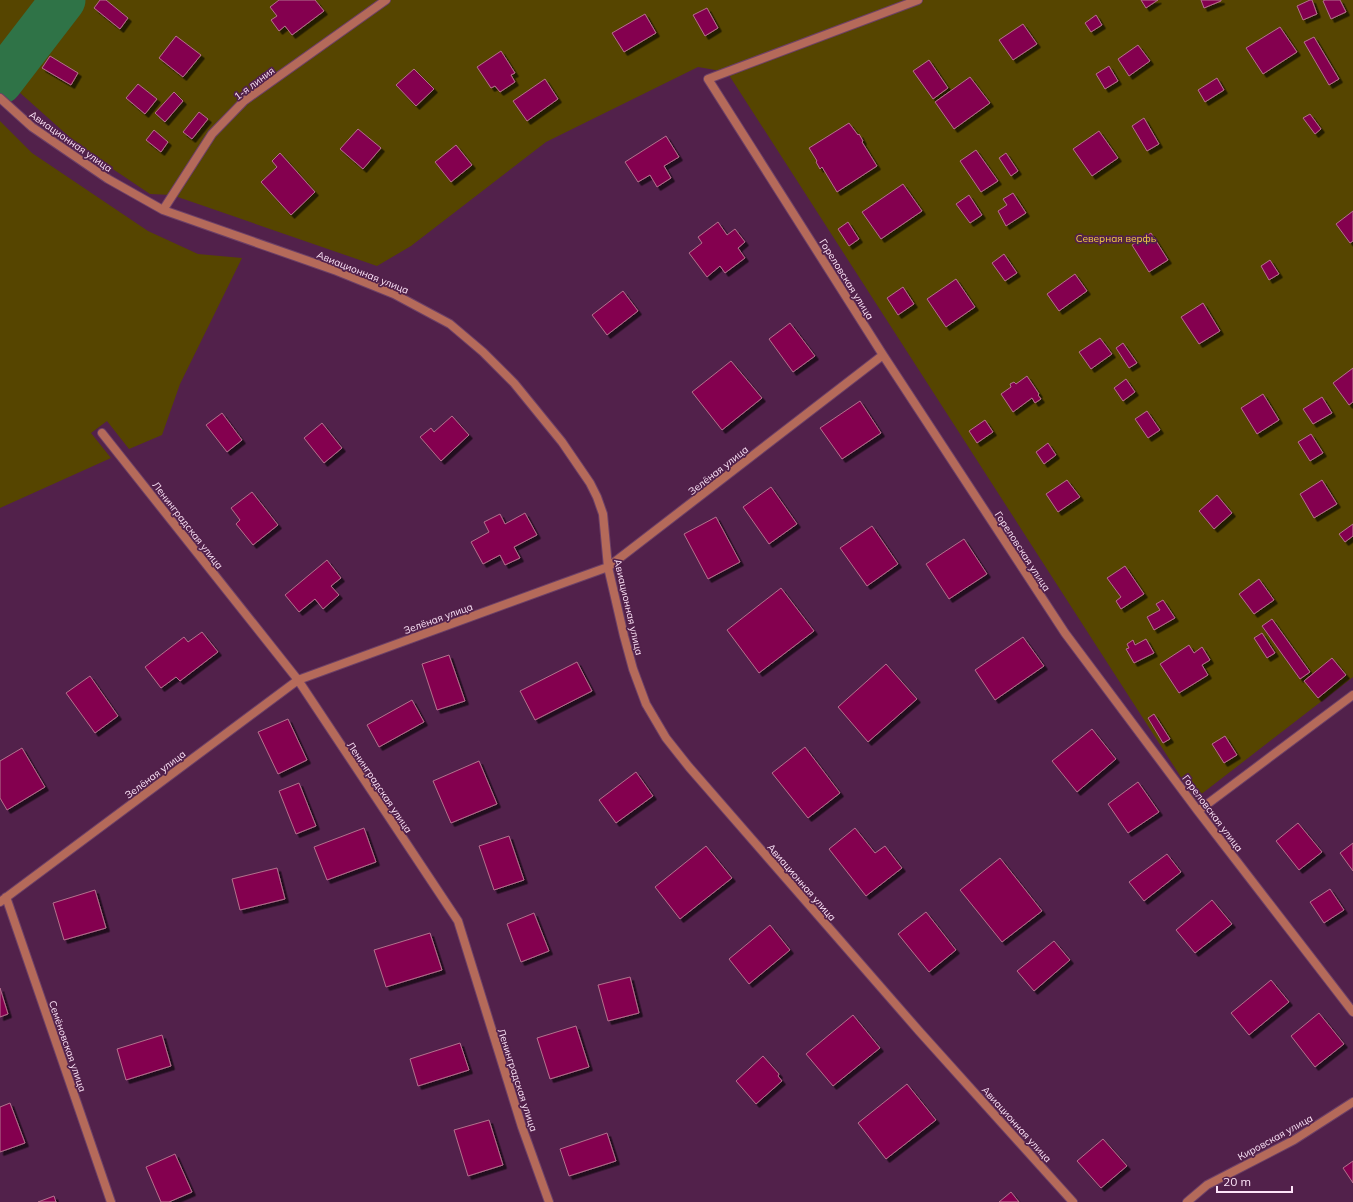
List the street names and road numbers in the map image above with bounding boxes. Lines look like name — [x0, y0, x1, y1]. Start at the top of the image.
street label: 1-я линия — [231, 64, 277, 103]
street label: Авиационная улица — [27, 108, 115, 175]
street label: Гореловская улица — [816, 236, 877, 322]
street label: Авиационная улица — [315, 248, 411, 297]
street label: Зелёная улица — [686, 443, 751, 498]
street label: Ленинградская улица — [149, 479, 226, 572]
street label: Гореловская улица — [992, 509, 1053, 594]
street label: Авиационная улица — [611, 558, 646, 656]
street label: Зелёная улица — [402, 600, 475, 637]
street label: Ленинградская улица — [344, 739, 415, 836]
street label: Зелёная улица — [122, 747, 188, 802]
street label: Гореловская улица — [1179, 772, 1246, 854]
street label: Авиационная улица — [765, 841, 839, 924]
street label: Семёновская улица — [46, 999, 89, 1094]
street label: Ленинградская улица — [495, 1027, 540, 1133]
street label: Авиационная улица — [979, 1084, 1054, 1165]
street label: Кировская улица — [1235, 1111, 1315, 1163]

